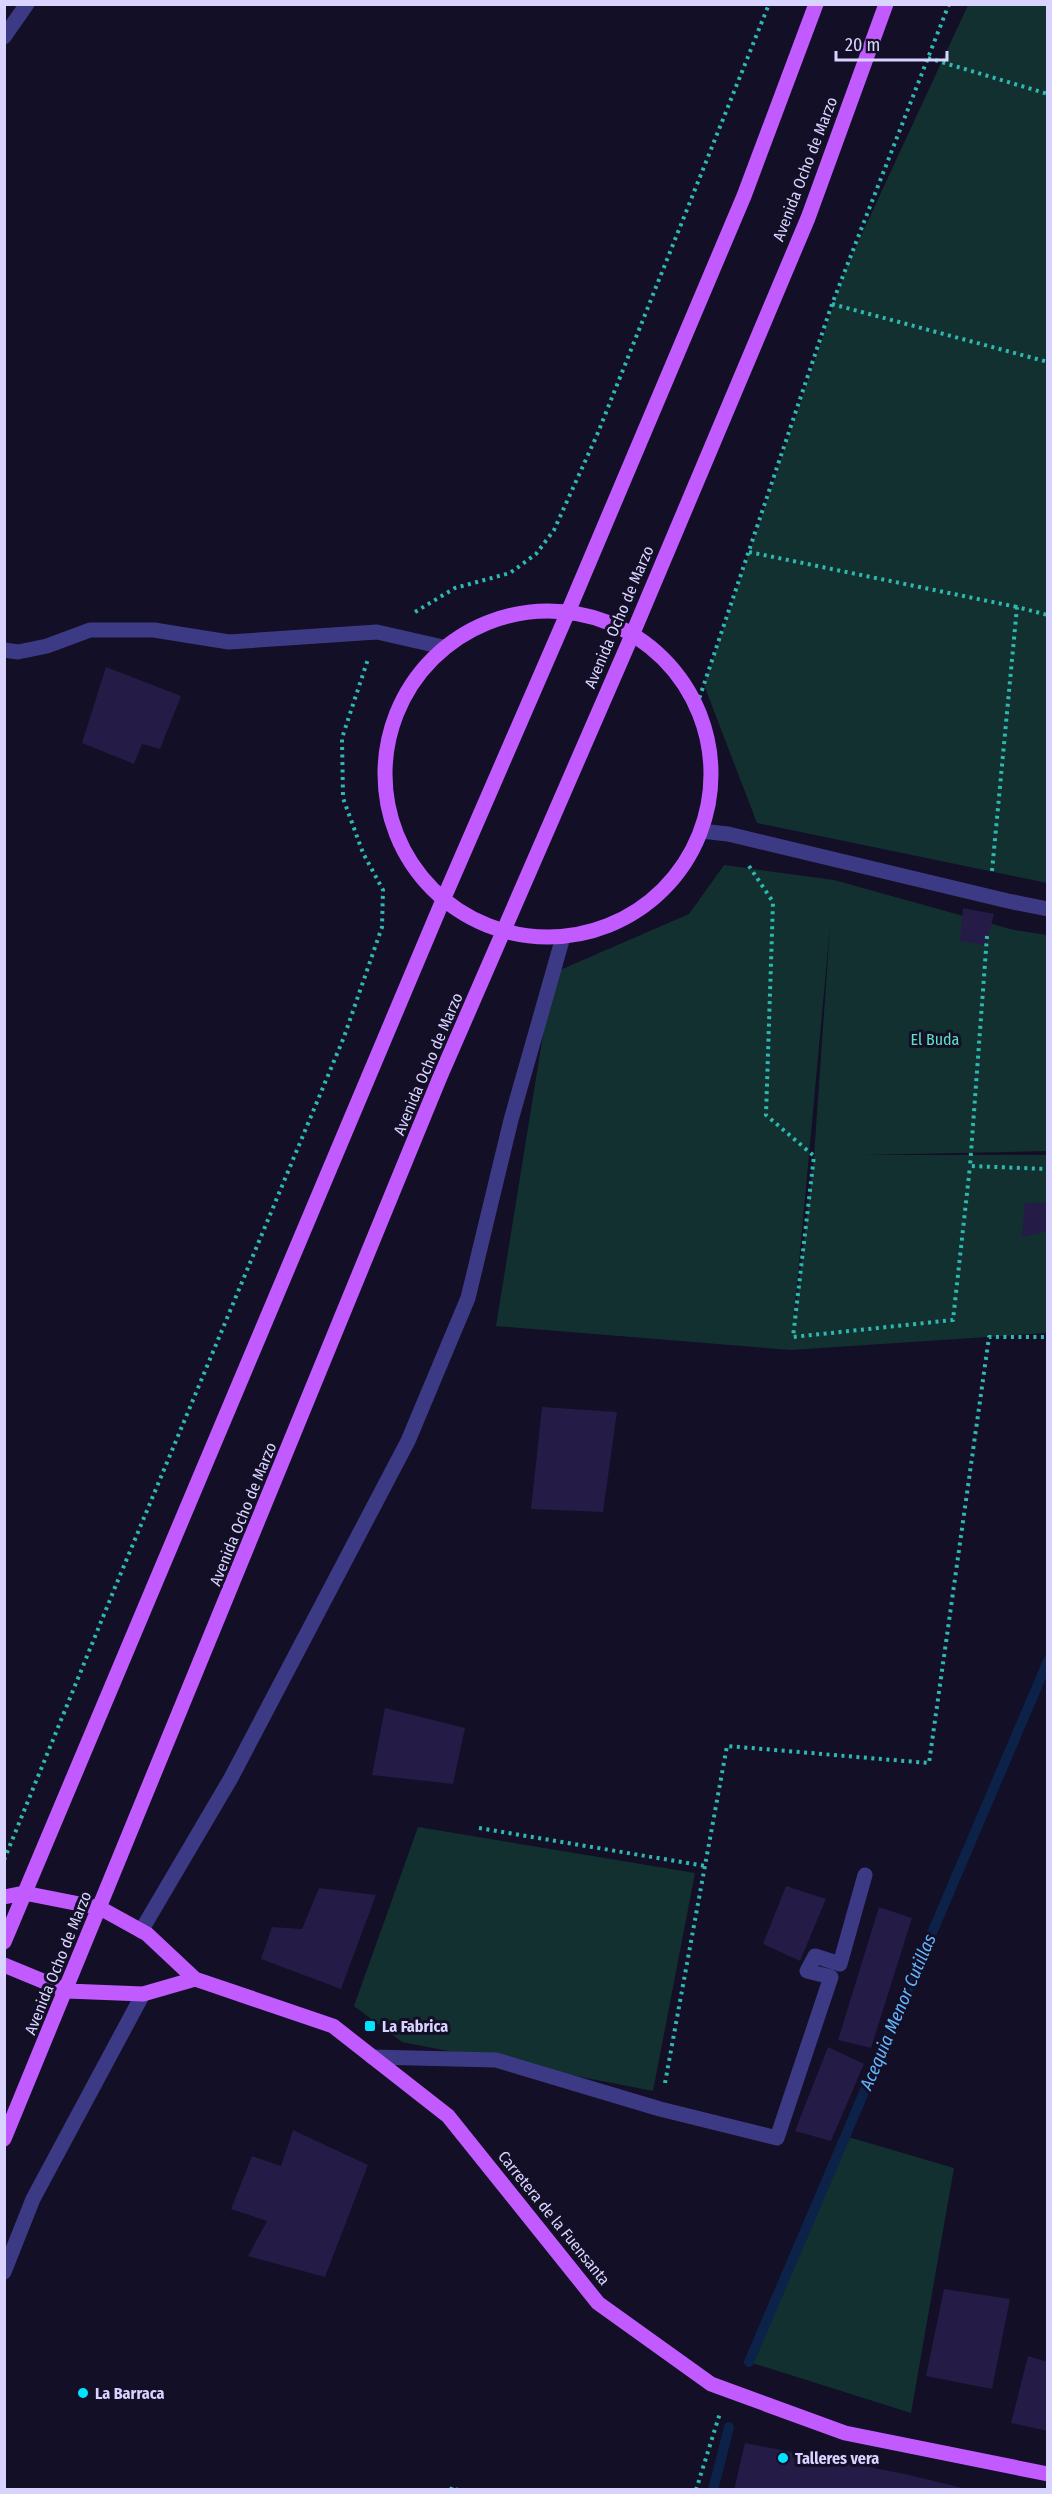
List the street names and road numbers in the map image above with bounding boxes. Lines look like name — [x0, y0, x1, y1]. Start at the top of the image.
street label: Avenida Ocho de Marzo — [769, 94, 841, 244]
street label: Avenida Ocho de Marzo — [580, 543, 658, 691]
street label: Avenida Ocho de Marzo — [389, 990, 467, 1138]
street label: Avenida Ocho de Marzo — [206, 1439, 280, 1589]
street label: Avenida Ocho de Marzo — [21, 1888, 95, 2038]
street label: Carretera de la Fuensanta — [494, 2147, 614, 2289]

